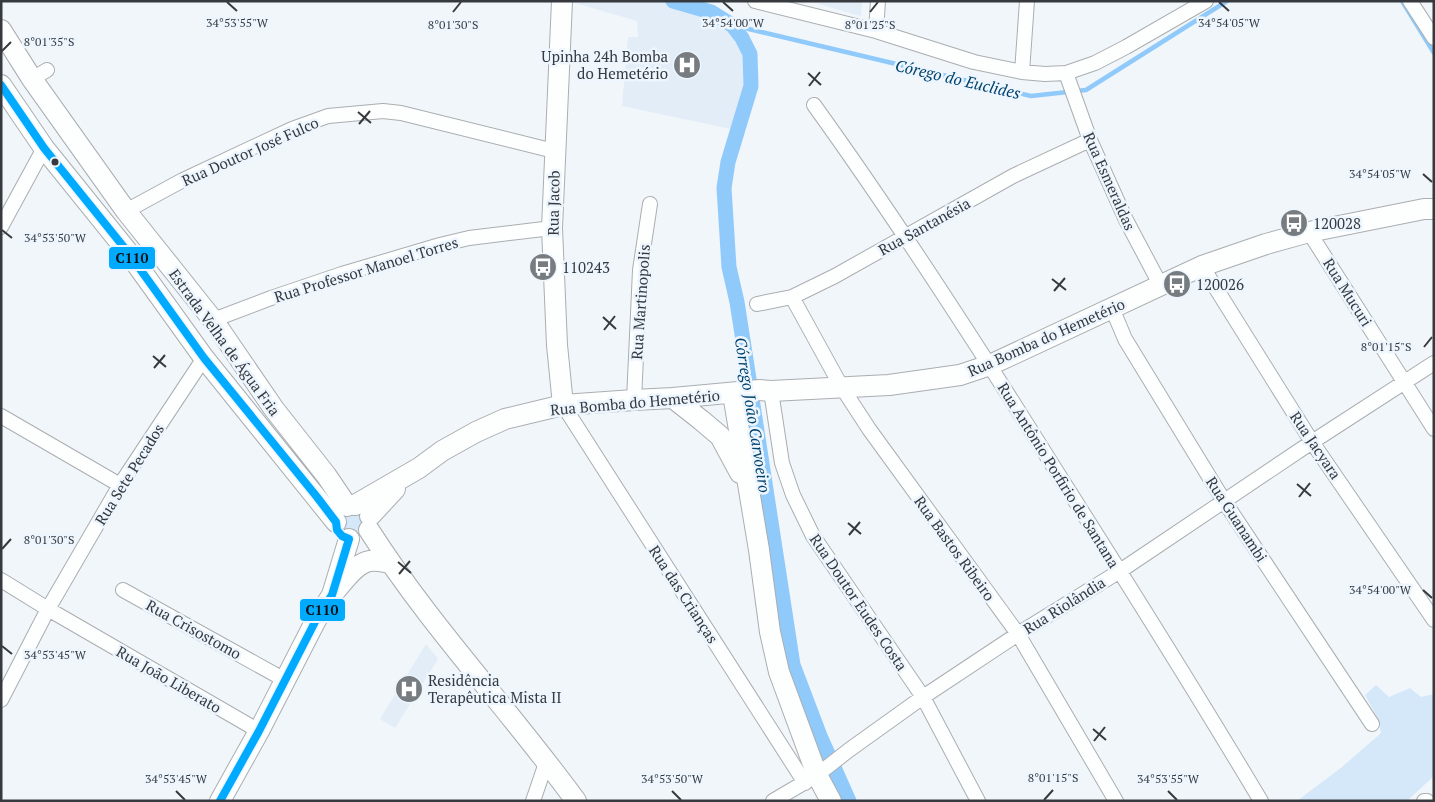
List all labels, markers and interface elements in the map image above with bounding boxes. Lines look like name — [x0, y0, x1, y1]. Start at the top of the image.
text: 34°53'55"W — [206, 15, 269, 30]
text: 34°54'00"W — [702, 15, 765, 30]
text: 34°54'05"W — [1198, 15, 1261, 30]
text: 8°01'30"S — [428, 17, 478, 32]
text: 8°01'25"S — [845, 17, 895, 32]
text: 8°01'35"S — [24, 34, 74, 49]
place label: Upinha 24h Bomba do Hemetério — [541, 46, 668, 83]
hospital icon: Upinha 24h Bomba do Hemetério — [672, 50, 702, 80]
water label: Córego do Euclides — [893, 54, 1023, 104]
street label: Rua Doutor José Fulco — [179, 112, 321, 190]
street label: Rua Esmeraldas — [1079, 129, 1141, 233]
unlabelled marker — [50, 157, 60, 167]
text: 34°54'05"W — [1349, 166, 1412, 181]
street label: Rua Jacob — [542, 170, 564, 236]
street label: Rua Santanésia — [875, 192, 974, 259]
bus stop icon: 120028 — [1279, 208, 1309, 238]
place label: 120028 — [1313, 213, 1361, 233]
text: 34°53'50"W — [24, 230, 87, 245]
street label: Rua Professor Manoel Torres — [272, 231, 460, 307]
street label: Rua Martinopolis — [626, 244, 654, 360]
line badge: C110 — [108, 246, 156, 270]
text: C110 — [116, 248, 149, 267]
bus stop icon: 110243 — [528, 252, 558, 282]
street label: Rua Mucuri — [1319, 254, 1377, 330]
place label: 110243 — [562, 257, 610, 277]
street label: Estrada Velha de Água Fria — [165, 265, 285, 420]
bus stop icon: 120026 — [1162, 269, 1192, 299]
place label: 120026 — [1196, 274, 1244, 294]
street label: Rua Bomba do Hemetério — [964, 293, 1128, 381]
water label: Córrego João Carvoeiro — [730, 336, 776, 494]
text: 8°01'15"S — [1361, 339, 1411, 354]
street label: Rua Antônio Porfirio de Santana — [994, 379, 1125, 572]
street label: Rua Bomba do Hemetério — [549, 385, 721, 419]
street label: Rua Jacyara — [1286, 407, 1346, 483]
street label: Rua Sete Pecados — [90, 420, 168, 528]
street label: Rua Guanambi — [1202, 472, 1272, 566]
street label: Rua Bastos Ribeiro — [910, 492, 1000, 604]
street label: Rua Doutor Eudes Costa — [806, 530, 912, 675]
text: 8°01'30"S — [24, 532, 74, 547]
street label: Rua das Crianças — [645, 541, 723, 647]
street label: Rua Riolândia — [1019, 572, 1109, 638]
text: 34°54'00"W — [1349, 582, 1412, 597]
street label: Rua Crisostomo — [143, 595, 245, 663]
line badge: C110 — [299, 598, 346, 622]
text: C110 — [306, 600, 339, 619]
street label: Rua João Liberato — [113, 641, 225, 717]
text: 34°53'45"W — [24, 647, 87, 662]
place label: Residência Terapêutica Mista II — [428, 670, 562, 707]
hospital icon: Residência Terapêutica Mista II — [394, 674, 424, 704]
text: 8°01'15"S — [1028, 770, 1078, 785]
text: 34°53'45"W — [145, 771, 208, 786]
text: 34°53'50"W — [641, 771, 704, 786]
text: 34°53'55"W — [1137, 771, 1200, 786]

